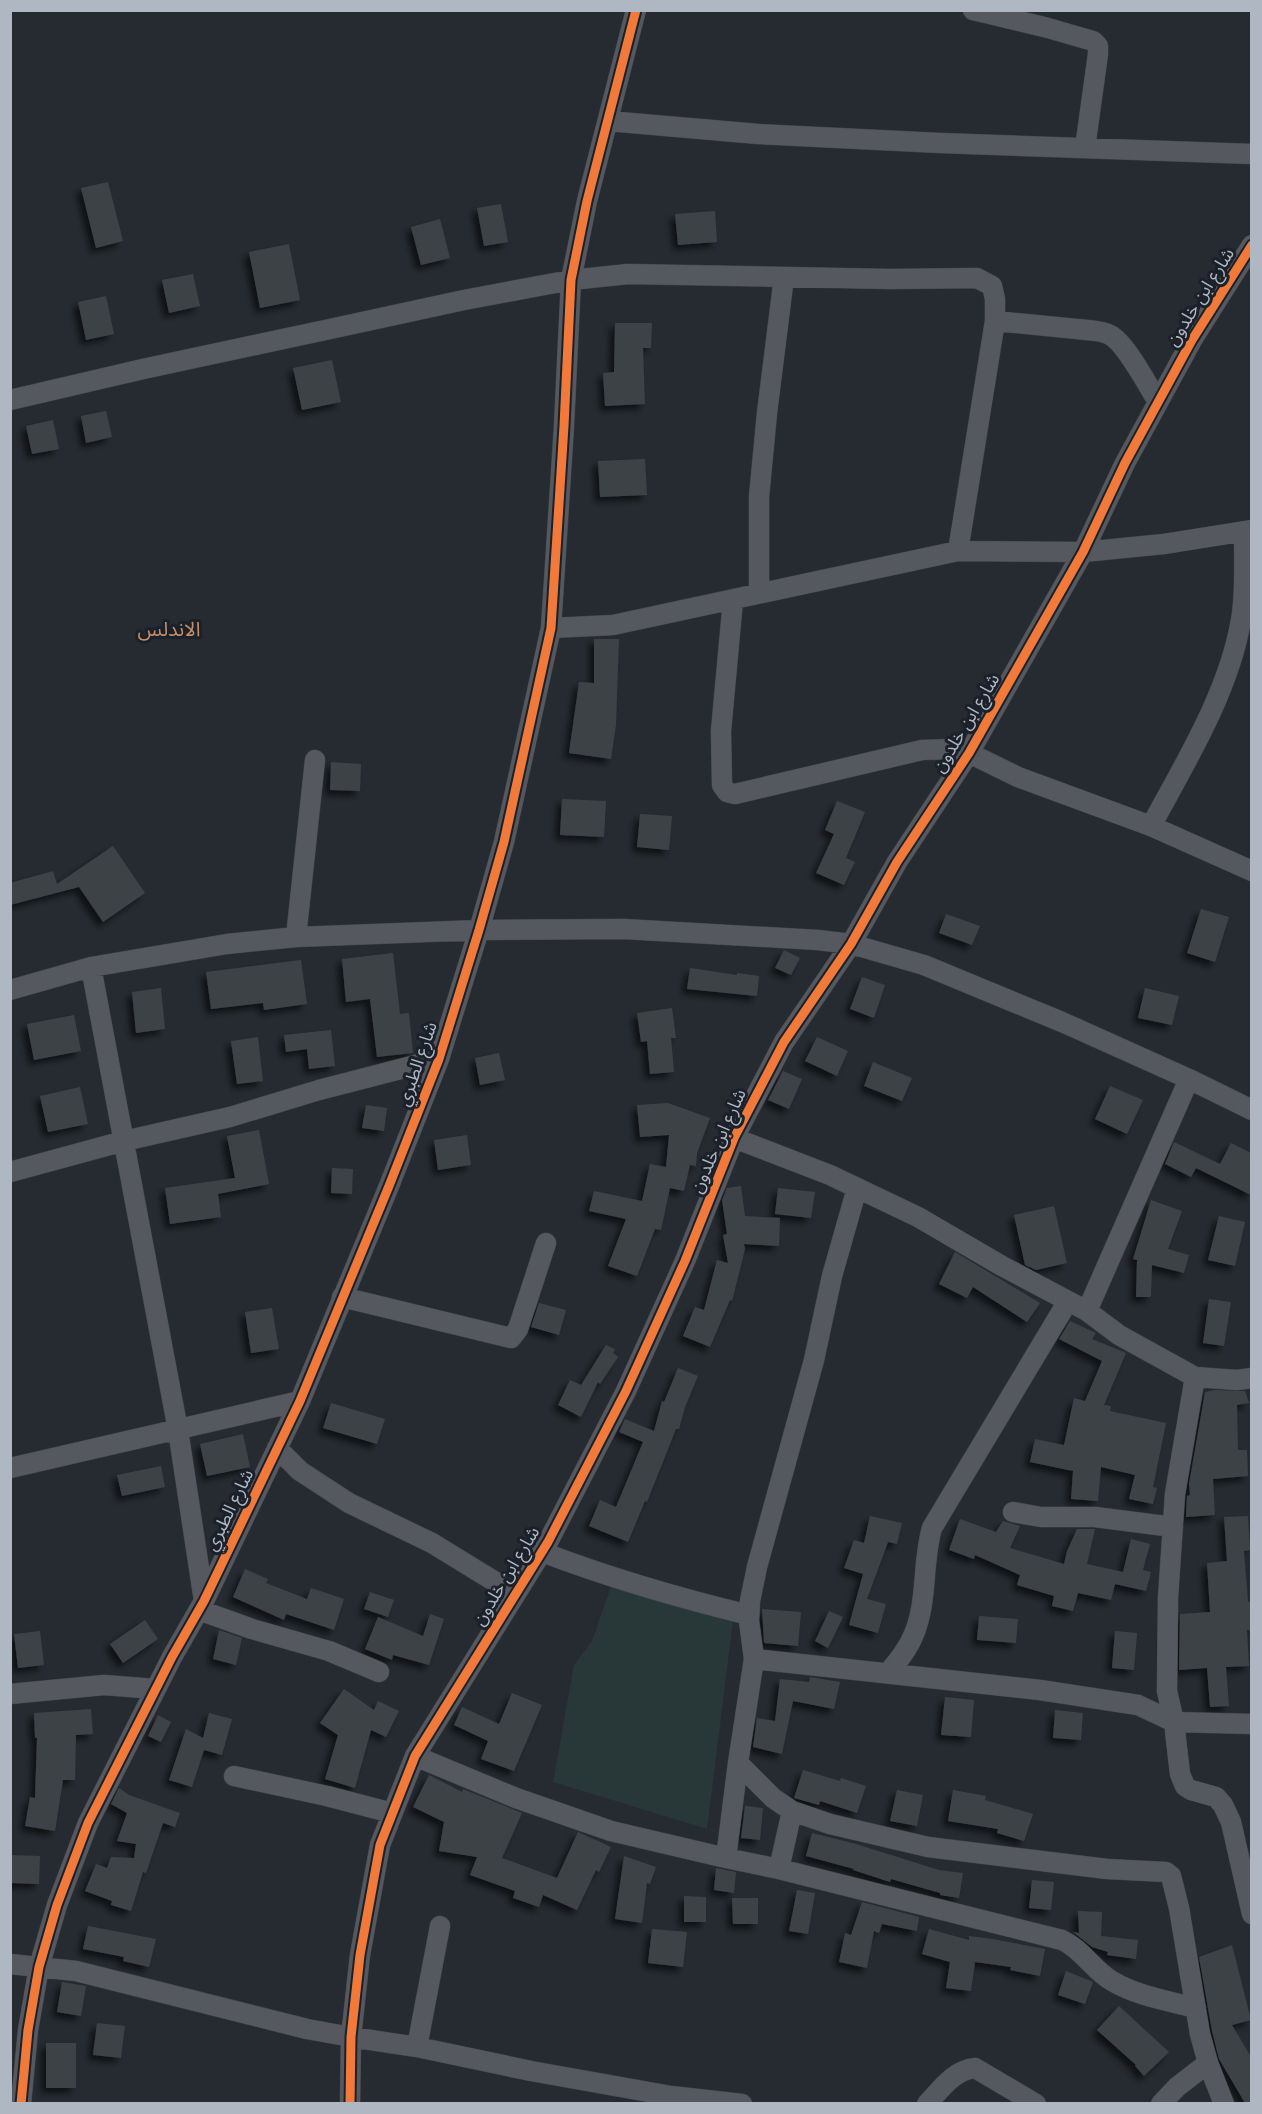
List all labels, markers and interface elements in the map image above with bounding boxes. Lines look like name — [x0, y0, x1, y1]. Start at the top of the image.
street label: شارع ابن خلدون — [1162, 244, 1241, 352]
district label: الاندلس — [138, 618, 201, 644]
street label: شارع ابن خلدون — [929, 670, 1007, 778]
street label: شارع الطبري — [393, 1019, 445, 1110]
street label: شارع ابن خلدون — [686, 1086, 754, 1198]
street label: شارع الطبري — [201, 1466, 261, 1556]
street label: شارع ابن خلدون — [469, 1523, 547, 1631]

